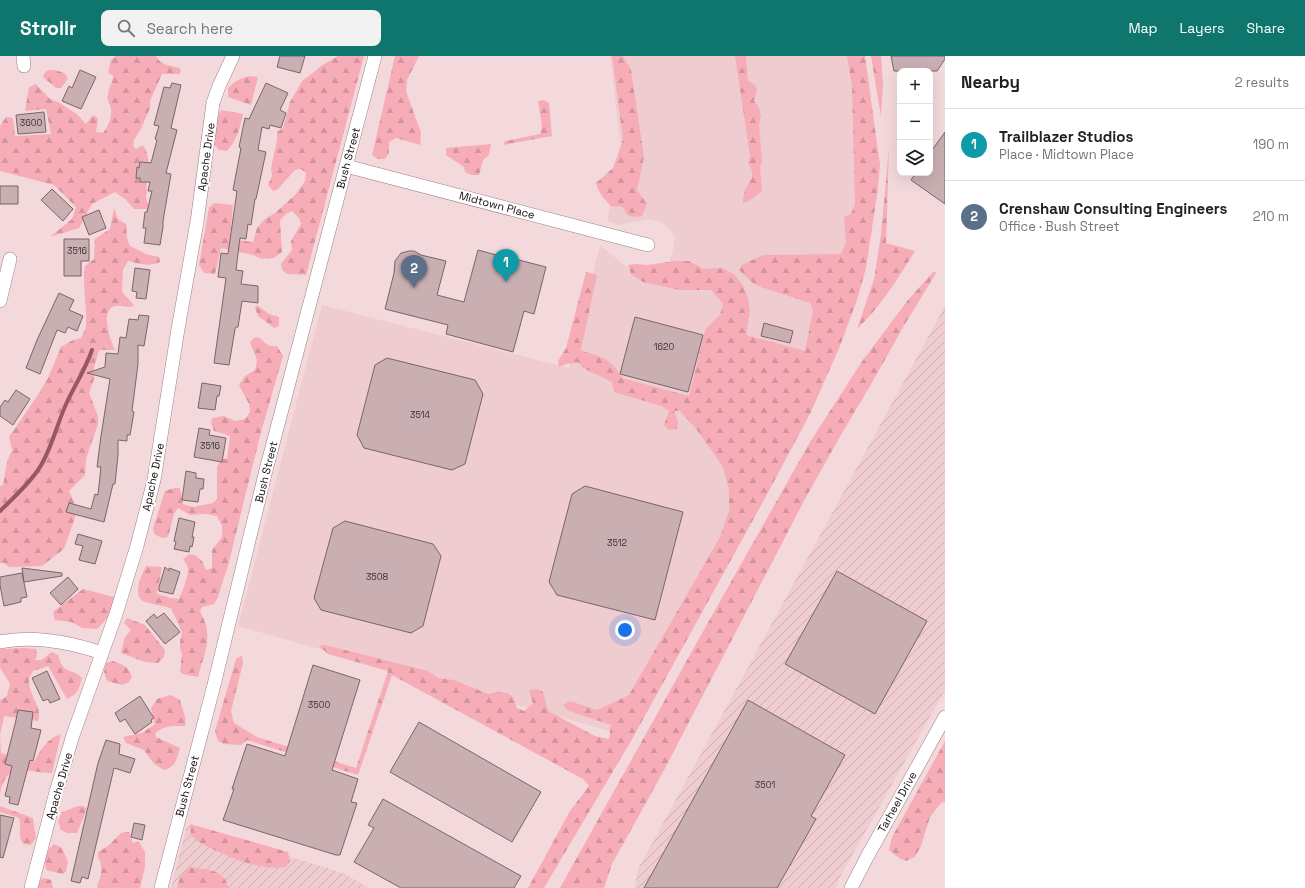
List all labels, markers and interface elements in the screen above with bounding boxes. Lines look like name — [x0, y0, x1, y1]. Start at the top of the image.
search box — [101, 10, 381, 46]
text: Strollr — [20, 16, 77, 41]
icon: search — [115, 17, 137, 39]
text: Search here — [147, 19, 233, 38]
text: Map — [1128, 19, 1158, 37]
text: Layers — [1180, 19, 1224, 37]
text: Share — [1246, 19, 1285, 37]
map controls — [897, 68, 933, 176]
button: + — [897, 68, 933, 104]
text: Nearby — [961, 71, 1020, 93]
text: 2 results — [1235, 74, 1289, 91]
button: − — [897, 104, 933, 140]
house number: 3600 — [20, 117, 42, 129]
street label: Apache Drive — [194, 122, 218, 192]
street label: Bush Street — [333, 126, 363, 190]
text: Trailblazer Studios — [999, 127, 1133, 146]
text: 1 — [971, 136, 977, 153]
text: 190 m — [1253, 136, 1289, 153]
button: layers — [897, 140, 933, 176]
text: Place · Midtown Place — [999, 146, 1134, 163]
street label: Midtown Place — [458, 188, 536, 222]
text: Crenshaw Consulting Engineers — [999, 199, 1227, 218]
text: 2 — [970, 208, 978, 225]
text: 210 m — [1253, 208, 1289, 225]
text: Office · Bush Street — [999, 218, 1120, 235]
house number: 3516 — [67, 245, 87, 257]
pin: 1 — [493, 249, 519, 282]
pin: 2 — [401, 255, 427, 288]
house number: 1620 — [654, 341, 674, 353]
house number: 3514 — [410, 409, 430, 421]
house number: 3516 — [200, 440, 220, 452]
street label: Bush Street — [252, 440, 280, 504]
street label: Apache Drive — [139, 442, 167, 512]
house number: 3512 — [607, 537, 627, 549]
house number: 3508 — [366, 571, 388, 583]
your location — [615, 620, 635, 640]
house number: 3500 — [308, 699, 330, 711]
street label: Apache Drive — [43, 751, 75, 821]
street label: Bush Street — [172, 754, 202, 818]
street label: Tarheel Drive — [874, 769, 920, 835]
house number: 3501 — [755, 779, 775, 791]

